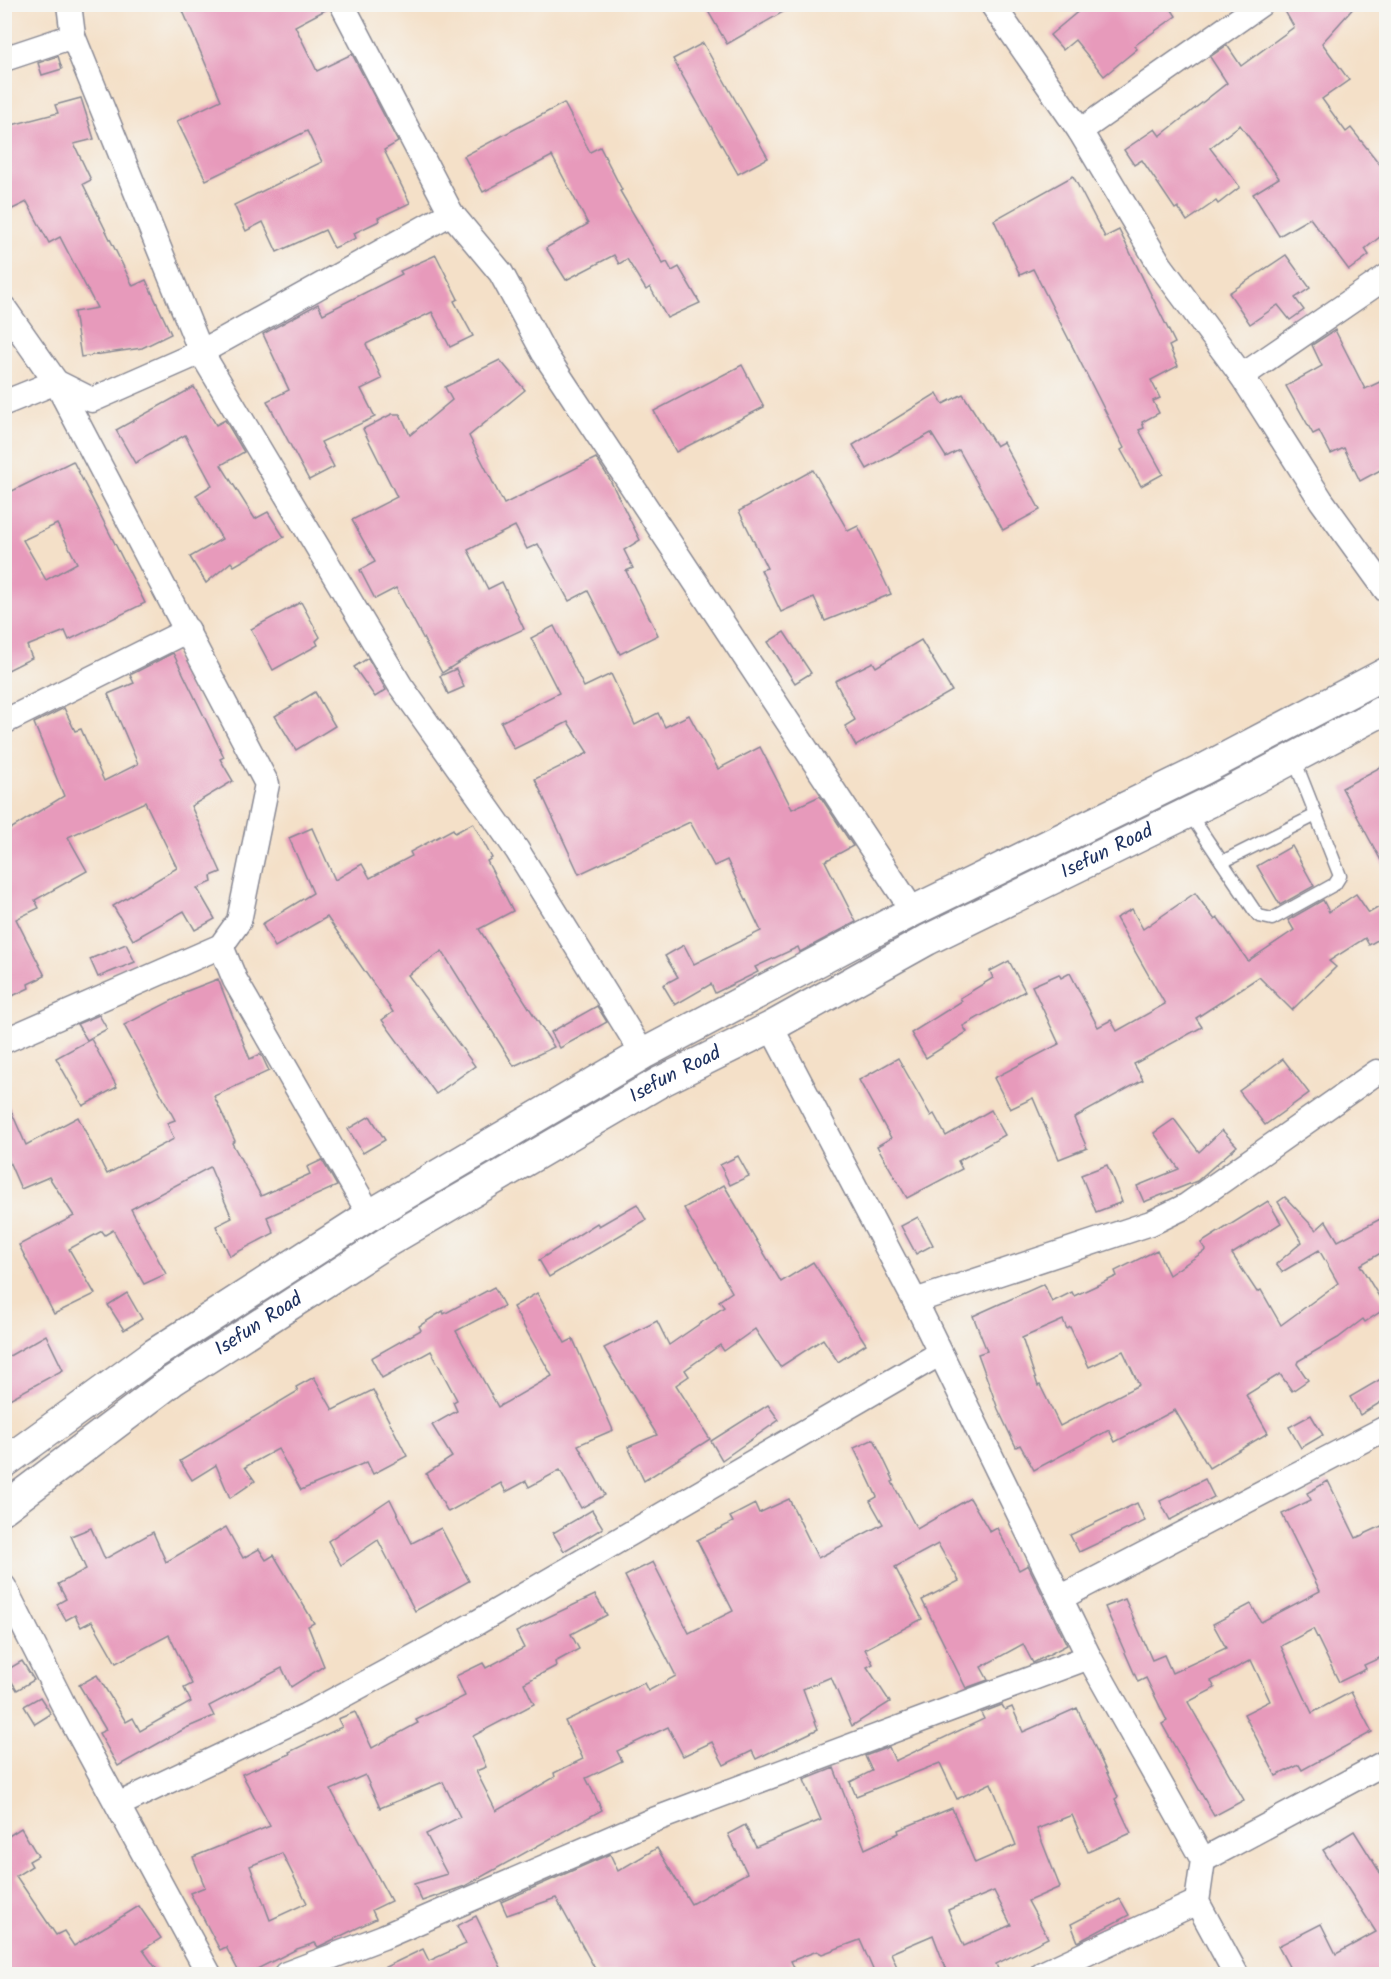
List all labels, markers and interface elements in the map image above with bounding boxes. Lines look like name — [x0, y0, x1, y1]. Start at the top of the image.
street label: Isefun Road — [1055, 815, 1160, 888]
street label: Isefun Road — [624, 1038, 728, 1112]
street label: Isefun Road — [208, 1284, 310, 1365]

